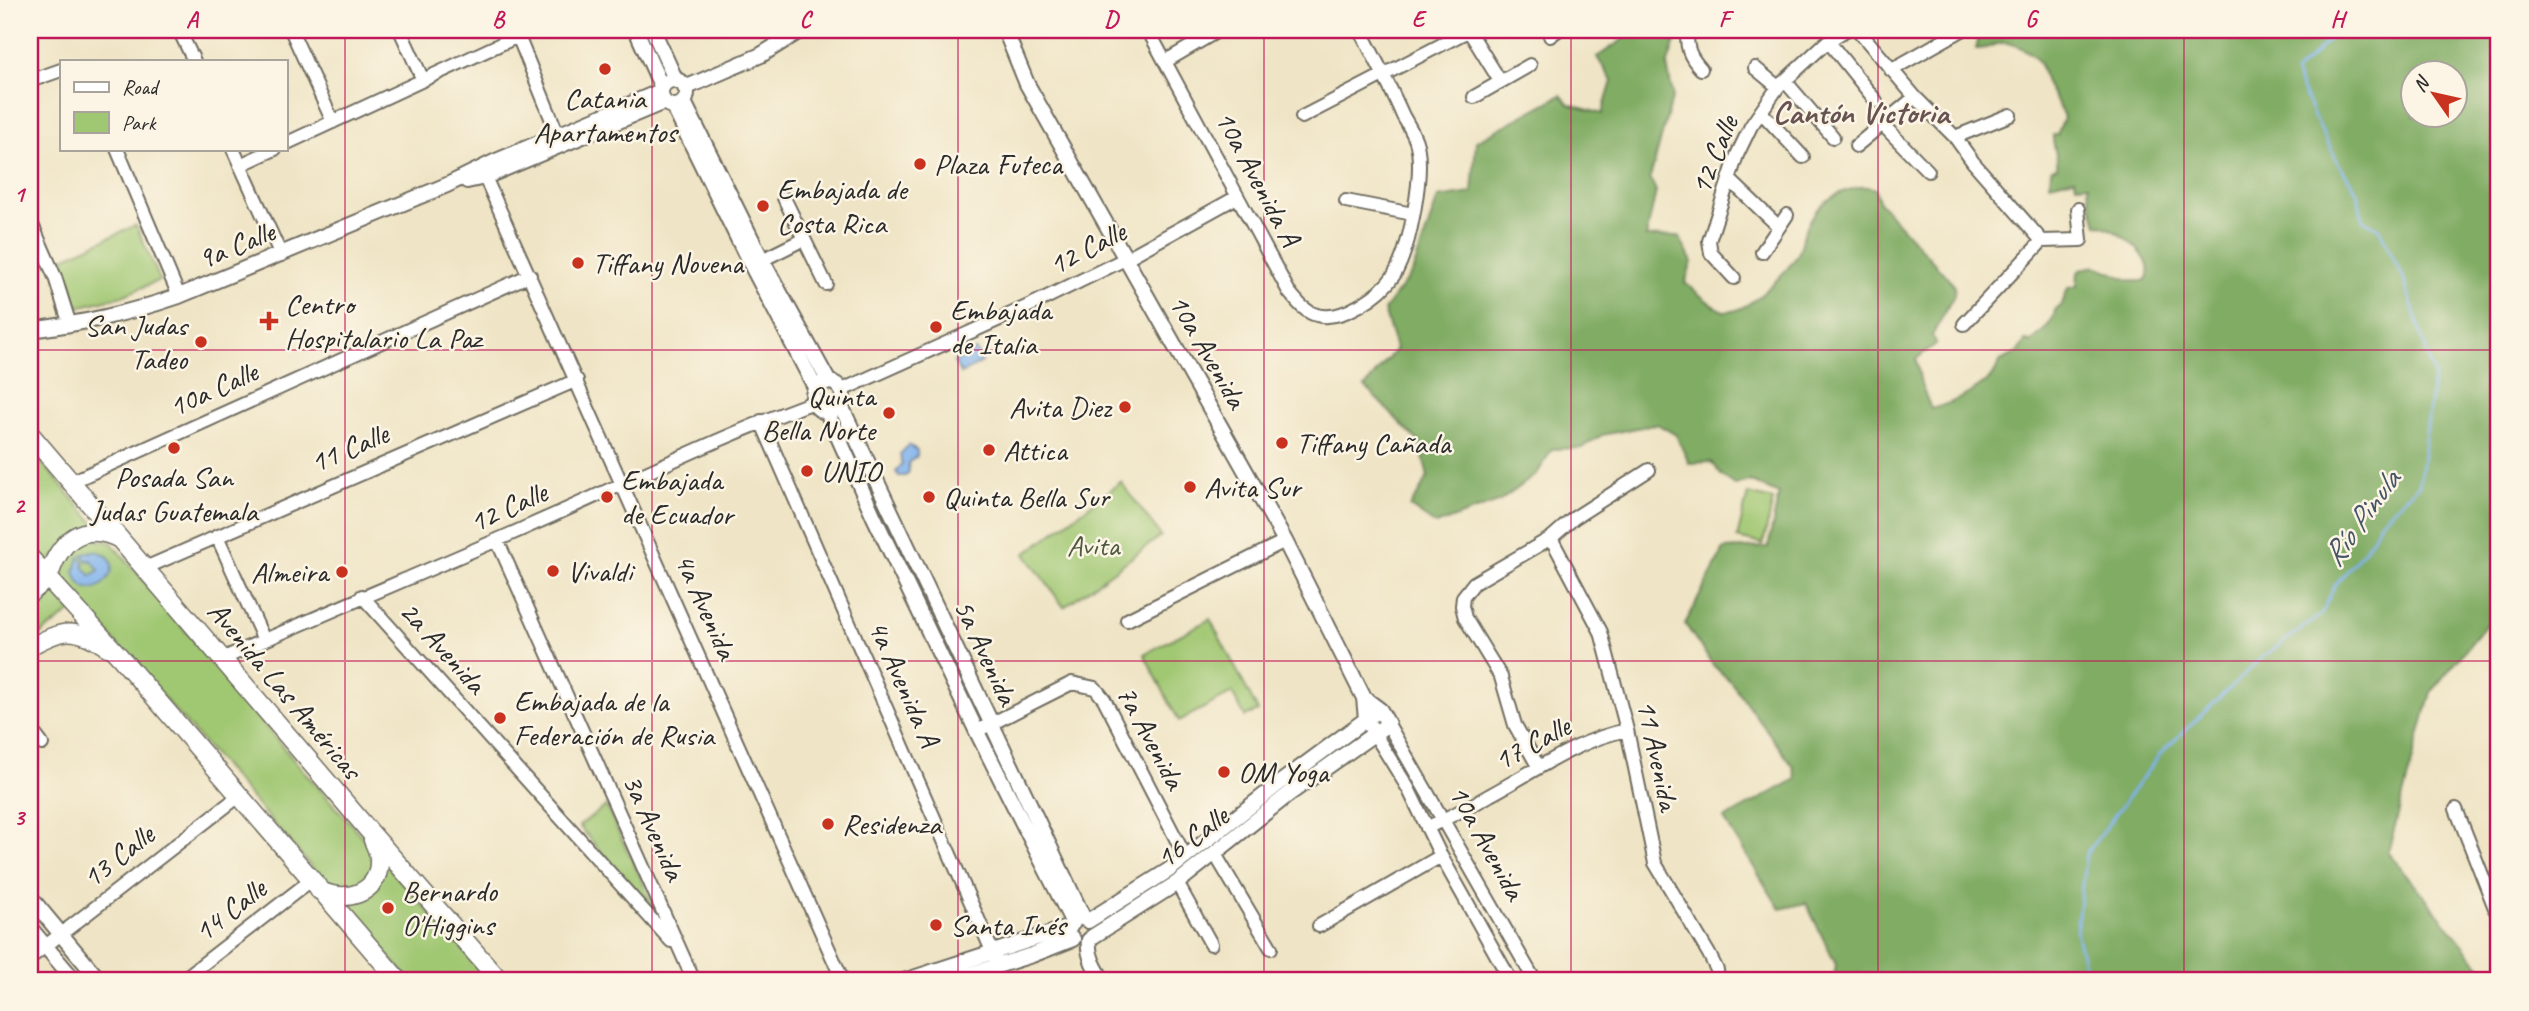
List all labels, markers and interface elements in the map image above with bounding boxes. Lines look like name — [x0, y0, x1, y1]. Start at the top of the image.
text: A — [186, 5, 200, 34]
text: B — [492, 5, 506, 34]
text: C — [800, 5, 814, 34]
text: D — [1104, 5, 1120, 34]
text: E — [1412, 5, 1428, 34]
text: F — [1719, 5, 1735, 34]
text: G — [2025, 5, 2040, 34]
text: H — [2330, 5, 2348, 34]
legend — [60, 60, 287, 150]
north arrow — [2400, 60, 2470, 130]
marker: Catania Apartamentos — [597, 61, 613, 77]
text: N — [2407, 71, 2436, 97]
text: Road — [122, 74, 161, 100]
place label: Catania Apartamentos — [533, 79, 679, 151]
district label: Cantón Victoria — [1773, 92, 1952, 133]
street label: 10a Avenida A — [1206, 104, 1310, 254]
street label: 12 Calle — [1681, 108, 1748, 200]
text: Park — [122, 110, 157, 136]
place label: Plaza Futeca — [934, 145, 1064, 183]
marker: Plaza Futeca — [912, 156, 928, 172]
place label: Embajada de Costa Rica — [777, 170, 909, 242]
text: 1 — [14, 180, 27, 209]
marker: Embajada de Costa Rica — [755, 198, 771, 214]
street label: 9a Calle — [192, 212, 282, 278]
street label: 12 Calle — [1042, 212, 1134, 283]
place label: Tiffany Novena — [592, 244, 745, 282]
marker: Tiffany Novena — [570, 255, 586, 271]
place label: Centro Hospitalario La Paz — [285, 285, 485, 357]
street label: 10a Avenida — [1160, 287, 1257, 417]
place label: Embajada de Italia — [950, 291, 1054, 363]
place label: San Judas Tadeo — [84, 306, 190, 378]
marker: Centro Hospitalario La Paz — [259, 311, 279, 331]
marker: Embajada de Italia — [928, 319, 944, 335]
marker: San Judas Tadeo — [193, 334, 209, 350]
street label: 10a Calle — [163, 352, 265, 425]
place label: Quinta Bella Norte — [762, 377, 878, 449]
place label: Avita Diez — [1009, 388, 1113, 426]
marker: Avita Diez — [1117, 399, 1133, 415]
marker: Quinta Bella Norte — [881, 405, 897, 421]
street label: 11 Calle — [304, 414, 396, 481]
place label: Tiffany Cañada — [1296, 424, 1452, 462]
place label: Attica — [1003, 431, 1069, 469]
marker: Tiffany Cañada — [1274, 435, 1290, 451]
marker: Posada San Judas Guatemala — [166, 440, 182, 456]
marker: Attica — [981, 442, 997, 458]
place label: UNIO — [821, 452, 883, 490]
place label: Posada San Judas Guatemala — [88, 458, 259, 530]
water label: Río Pinula — [2312, 460, 2411, 574]
place label: Embajada de Ecuador — [621, 461, 736, 533]
marker: UNIO — [799, 463, 815, 479]
place label: Avita Sur — [1204, 468, 1303, 506]
street label: 12 Calle — [463, 472, 555, 541]
place label: Quinta Bella Sur — [943, 478, 1111, 516]
marker: Avita Sur — [1182, 479, 1198, 495]
marker: Embajada de Ecuador — [599, 489, 615, 505]
marker: Quinta Bella Sur — [921, 489, 937, 505]
text: 2 — [14, 491, 27, 520]
park label: Avita — [1067, 526, 1121, 564]
street label: 4a Avenida — [666, 547, 747, 667]
place label: Vivaldi — [567, 552, 635, 590]
place label: Almeira — [251, 553, 331, 591]
marker: Vivaldi — [545, 563, 561, 579]
marker: Almeira — [334, 564, 350, 580]
street label: 2a Avenida — [391, 592, 496, 703]
street label: Avenida Las Américas — [199, 593, 372, 789]
street label: 5a Avenida — [945, 593, 1028, 713]
street label: 4a Avenida A — [859, 614, 950, 754]
street label: 7a Avenida — [1108, 678, 1195, 797]
place label: Embajada de la Federación de Rusia — [514, 682, 716, 754]
street label: 11 Avenida — [1628, 696, 1689, 816]
street label: 17 Calle — [1487, 706, 1579, 779]
marker: Embajada de la Federación de Rusia — [492, 710, 508, 726]
place label: OM Yoga — [1238, 753, 1330, 791]
marker: OM Yoga — [1216, 764, 1232, 780]
street label: 3a Avenida — [614, 768, 695, 888]
street label: 10a Avenida — [1440, 778, 1535, 908]
street label: 16 Calle — [1148, 796, 1238, 877]
text: 3 — [14, 803, 27, 832]
place label: Residenza — [842, 805, 943, 843]
street label: 13 Calle — [74, 815, 164, 896]
marker: Residenza — [820, 816, 836, 832]
street label: 14 Calle — [186, 869, 276, 950]
place label: Bernardo O'Higgins — [402, 872, 498, 944]
marker: Bernardo O'Higgins — [380, 900, 396, 916]
place label: Santa Inés — [950, 906, 1068, 944]
marker: Santa Inés — [928, 917, 944, 933]

